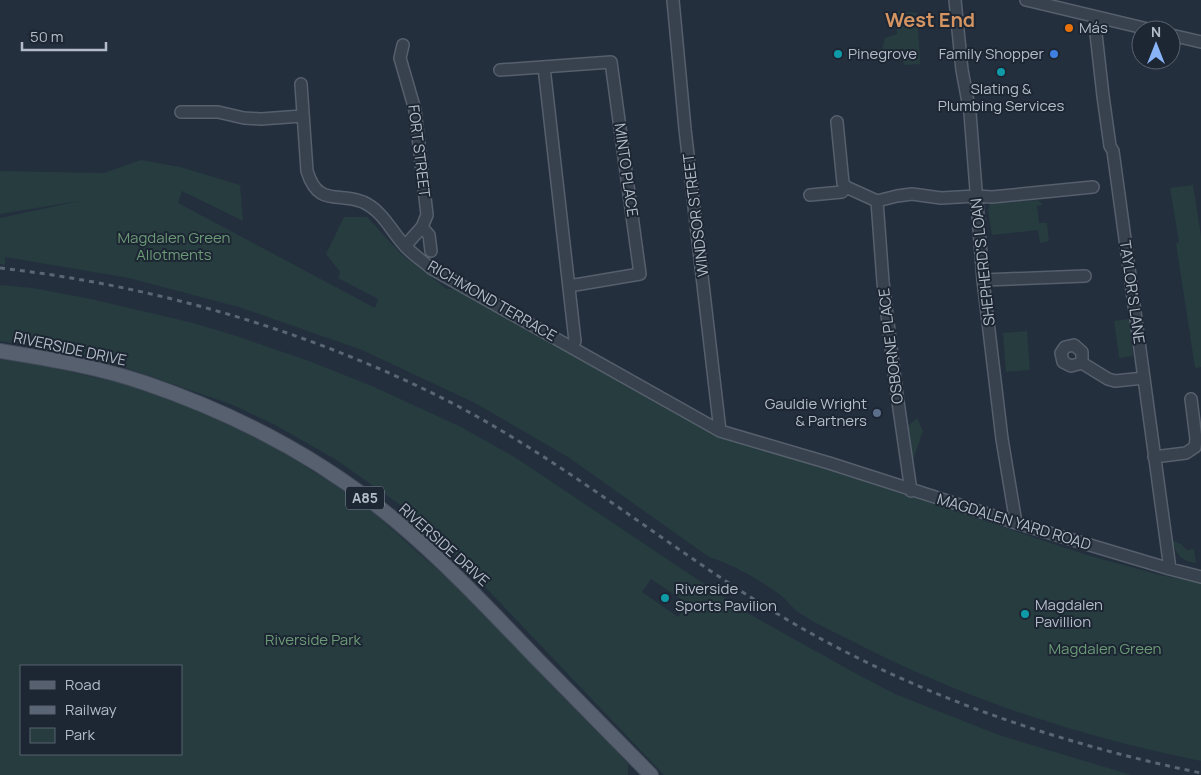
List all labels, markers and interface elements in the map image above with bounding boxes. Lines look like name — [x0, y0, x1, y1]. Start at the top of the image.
district label: West End — [885, 6, 975, 33]
place label: Más — [1079, 17, 1108, 38]
scale bar — [22, 20, 106, 52]
north arrow — [1131, 20, 1181, 70]
marker: Más — [1063, 22, 1075, 34]
text: N — [1151, 22, 1161, 41]
text: 50 m — [30, 26, 64, 47]
place label: Pinegrove — [848, 43, 917, 64]
place label: Family Shopper — [939, 43, 1045, 64]
marker: Pinegrove — [832, 48, 844, 60]
marker: Family Shopper — [1048, 48, 1060, 60]
marker: Slating & Plumbing Services — [995, 66, 1007, 78]
place label: Slating & Plumbing Services — [938, 78, 1064, 116]
street label: FORT STREET — [403, 103, 436, 198]
street label: MINTO PLACE — [610, 122, 643, 218]
street label: WINDSOR STREET — [678, 152, 713, 278]
street label: SHEPHERD'S LOAN — [965, 197, 1000, 327]
park label: Magdalen Green Allotments — [117, 227, 231, 265]
street label: TAYLOR'S LANE — [1115, 239, 1150, 345]
street label: RICHMOND TERRACE — [424, 255, 561, 346]
street label: OSBORNE PLACE — [873, 287, 908, 405]
street label: RIVERSIDE DRIVE — [12, 326, 129, 371]
place label: Gauldie Wright & Partners — [765, 393, 867, 431]
marker: Gauldie Wright & Partners — [871, 407, 883, 419]
road number: A85 — [346, 486, 384, 509]
street label: MAGDALEN YARD ROAD — [935, 488, 1094, 555]
street label: RIVERSIDE DRIVE — [395, 498, 494, 591]
place label: Riverside Sports Pavilion — [675, 578, 777, 616]
marker: Riverside Sports Pavilion — [659, 592, 671, 604]
place label: Magdalen Pavillion — [1035, 594, 1103, 632]
marker: Magdalen Pavillion — [1019, 608, 1031, 620]
park label: Riverside Park — [265, 629, 362, 650]
park label: Magdalen Green — [1048, 638, 1162, 659]
legend — [20, 665, 182, 755]
text: Road — [65, 674, 101, 695]
text: Railway — [65, 699, 117, 720]
text: Park — [65, 724, 95, 745]

